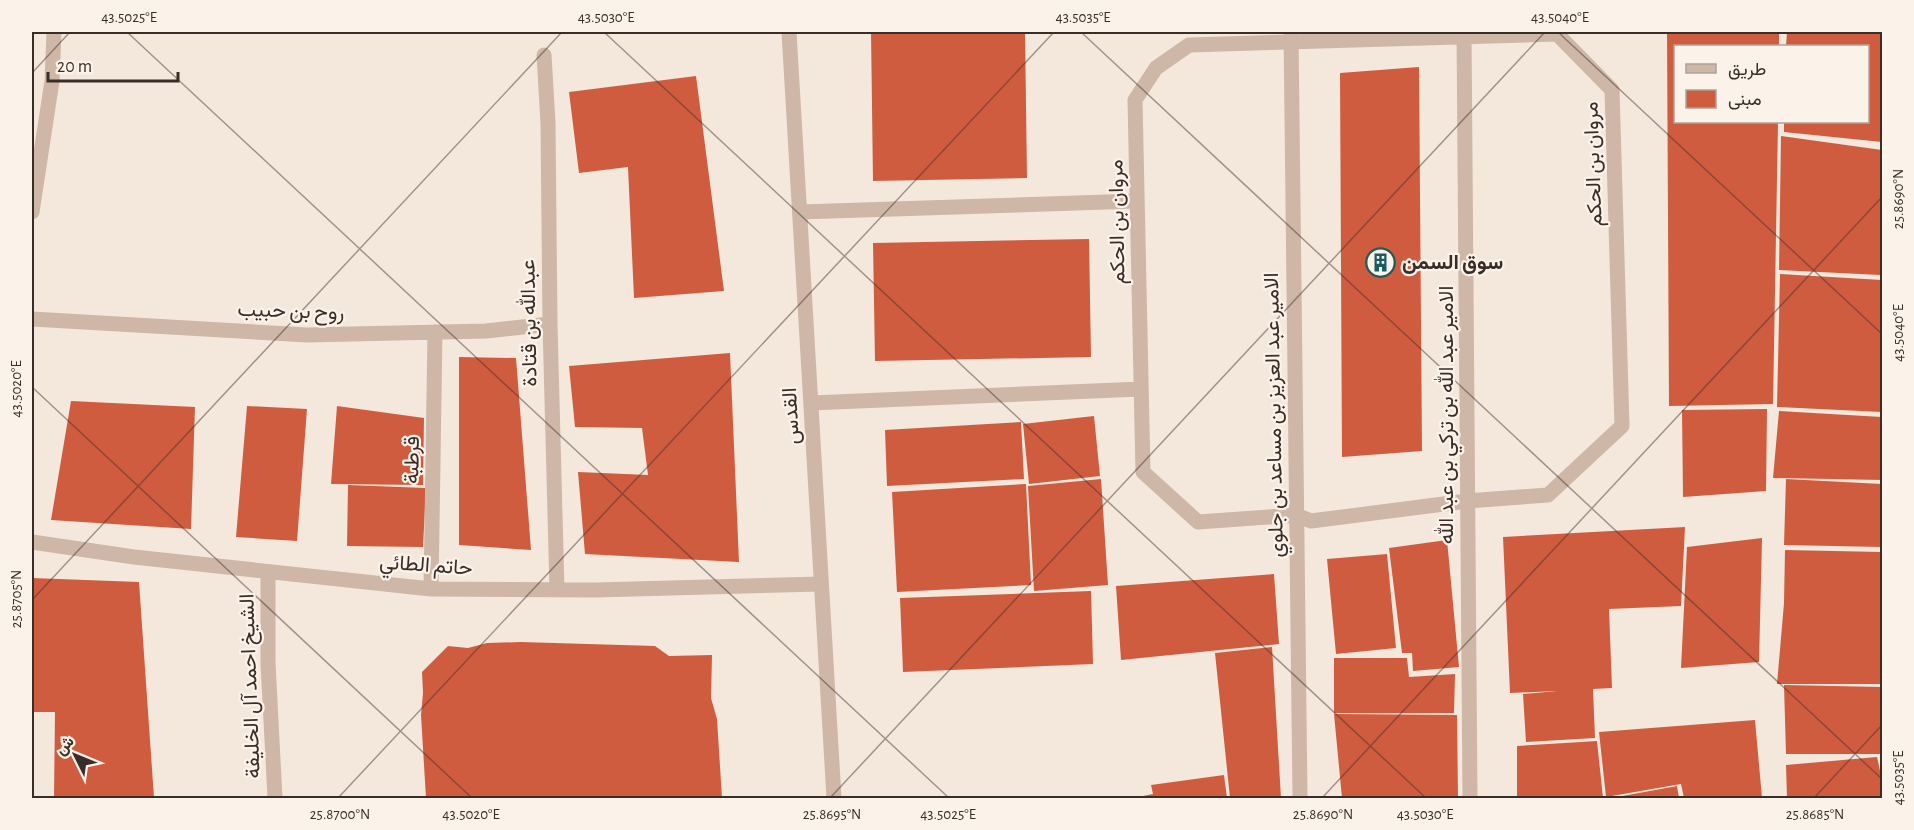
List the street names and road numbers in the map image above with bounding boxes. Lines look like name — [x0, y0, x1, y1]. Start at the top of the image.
street label: مروان بن الحكم — [1580, 101, 1609, 227]
street label: مروان بن الحكم — [1105, 159, 1132, 285]
street label: عبدالله بن قتادة — [514, 259, 542, 387]
street label: الامير عبد العزيز بن مساعد بن جلوي — [1261, 272, 1293, 558]
street label: الامير عبد الله بن تركي بن عبد الله — [1433, 286, 1463, 544]
street label: روح بن حبيب — [237, 299, 345, 326]
street label: القدس — [779, 387, 804, 445]
street label: قرطبة — [401, 436, 425, 484]
street label: حاتم الطائي — [378, 551, 473, 585]
street label: الشيخ احمد آل الخليفة — [236, 593, 267, 779]

